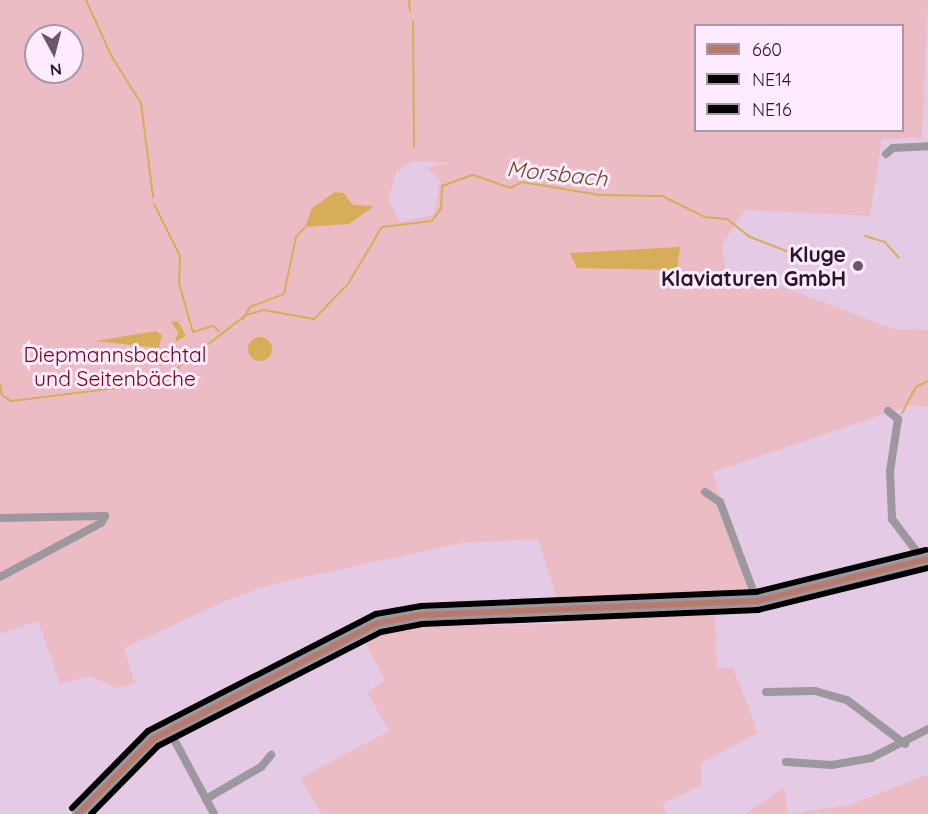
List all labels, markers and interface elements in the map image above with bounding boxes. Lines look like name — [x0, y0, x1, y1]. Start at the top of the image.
north arrow — [24, 24, 84, 84]
legend — [694, 24, 904, 132]
text: 660 — [752, 38, 782, 61]
text: N — [49, 59, 63, 81]
text: NE14 — [752, 68, 791, 91]
text: NE16 — [752, 98, 792, 121]
water label: Morsbach — [505, 156, 609, 192]
place label: Kluge Klaviaturen GmbH — [661, 241, 846, 291]
marker: Kluge Klaviaturen GmbH — [851, 259, 865, 273]
park label: Diepmannsbachtal und Seitenbäche — [23, 341, 207, 391]

